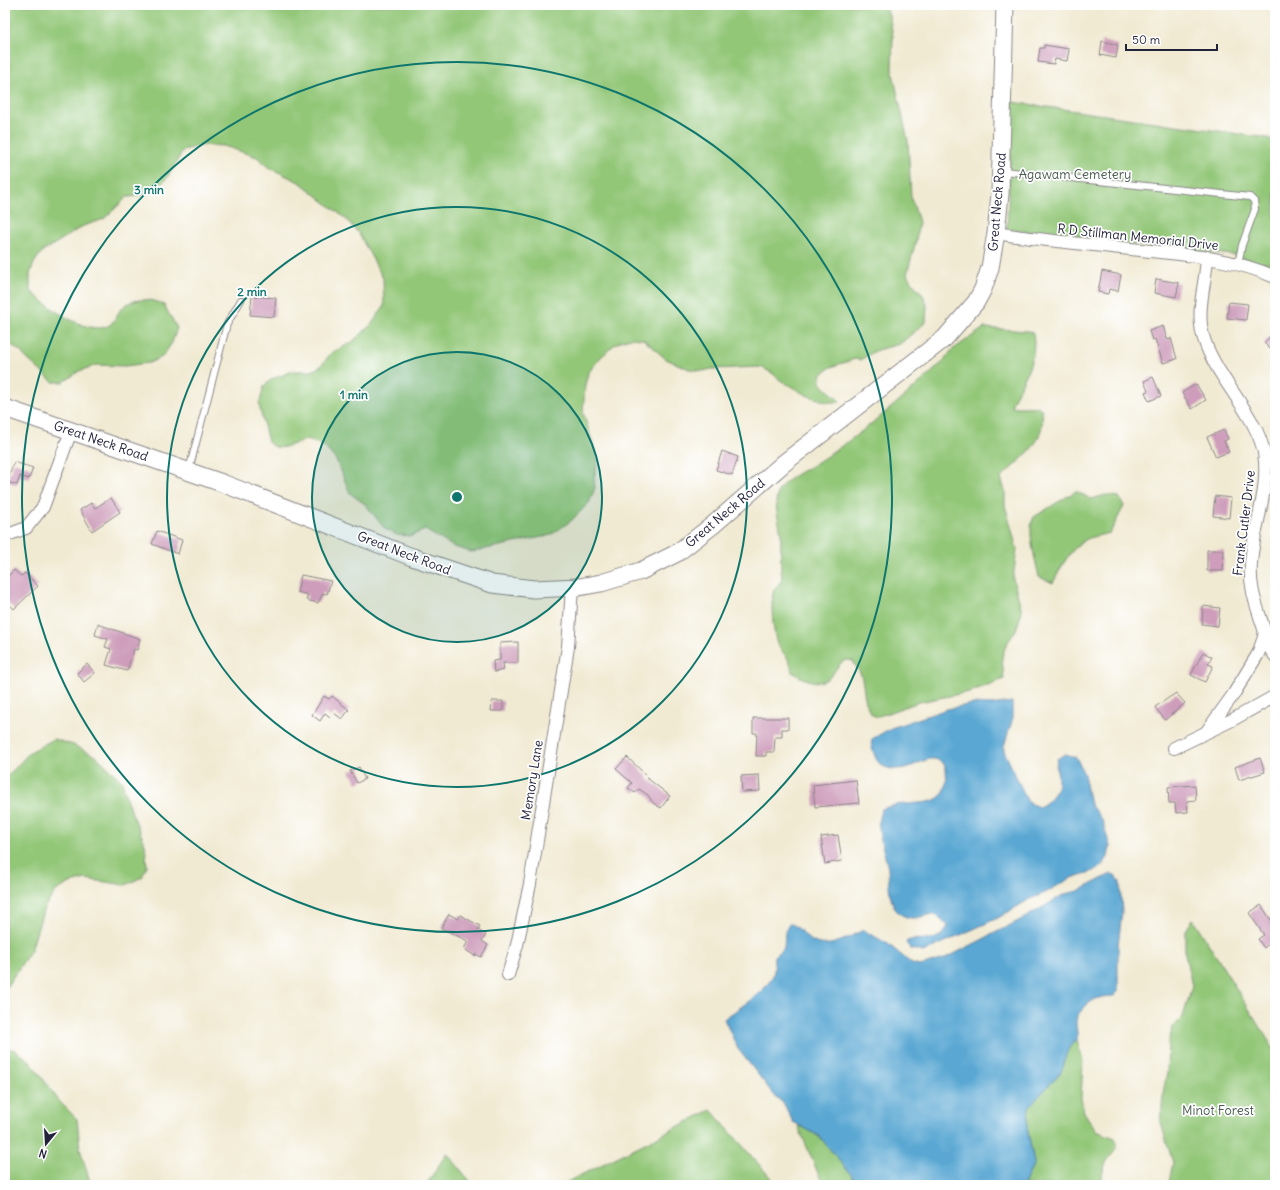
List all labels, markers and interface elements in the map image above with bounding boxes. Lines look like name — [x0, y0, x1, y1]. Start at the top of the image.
scale bar — [1126, 26, 1217, 52]
text: 50 m — [1132, 32, 1161, 47]
street label: Great Neck Road — [984, 152, 1010, 252]
park label: Agawam Cemetery — [1019, 166, 1131, 183]
text: 3 min — [134, 182, 164, 197]
street label: R D Stillman Memorial Drive — [1057, 220, 1219, 254]
text: 2 min — [237, 284, 267, 299]
text: 1 min — [340, 387, 368, 402]
street label: Great Neck Road — [51, 417, 151, 465]
street label: Frank Cutler Drive — [1229, 469, 1259, 577]
street label: Great Neck Road — [682, 474, 769, 551]
centre of rings — [450, 490, 464, 504]
street label: Great Neck Road — [355, 527, 454, 579]
street label: Memory Lane — [517, 739, 547, 821]
park label: Minot Forest — [1182, 1102, 1255, 1119]
north arrow — [26, 1124, 66, 1164]
text: N — [37, 1146, 49, 1161]

